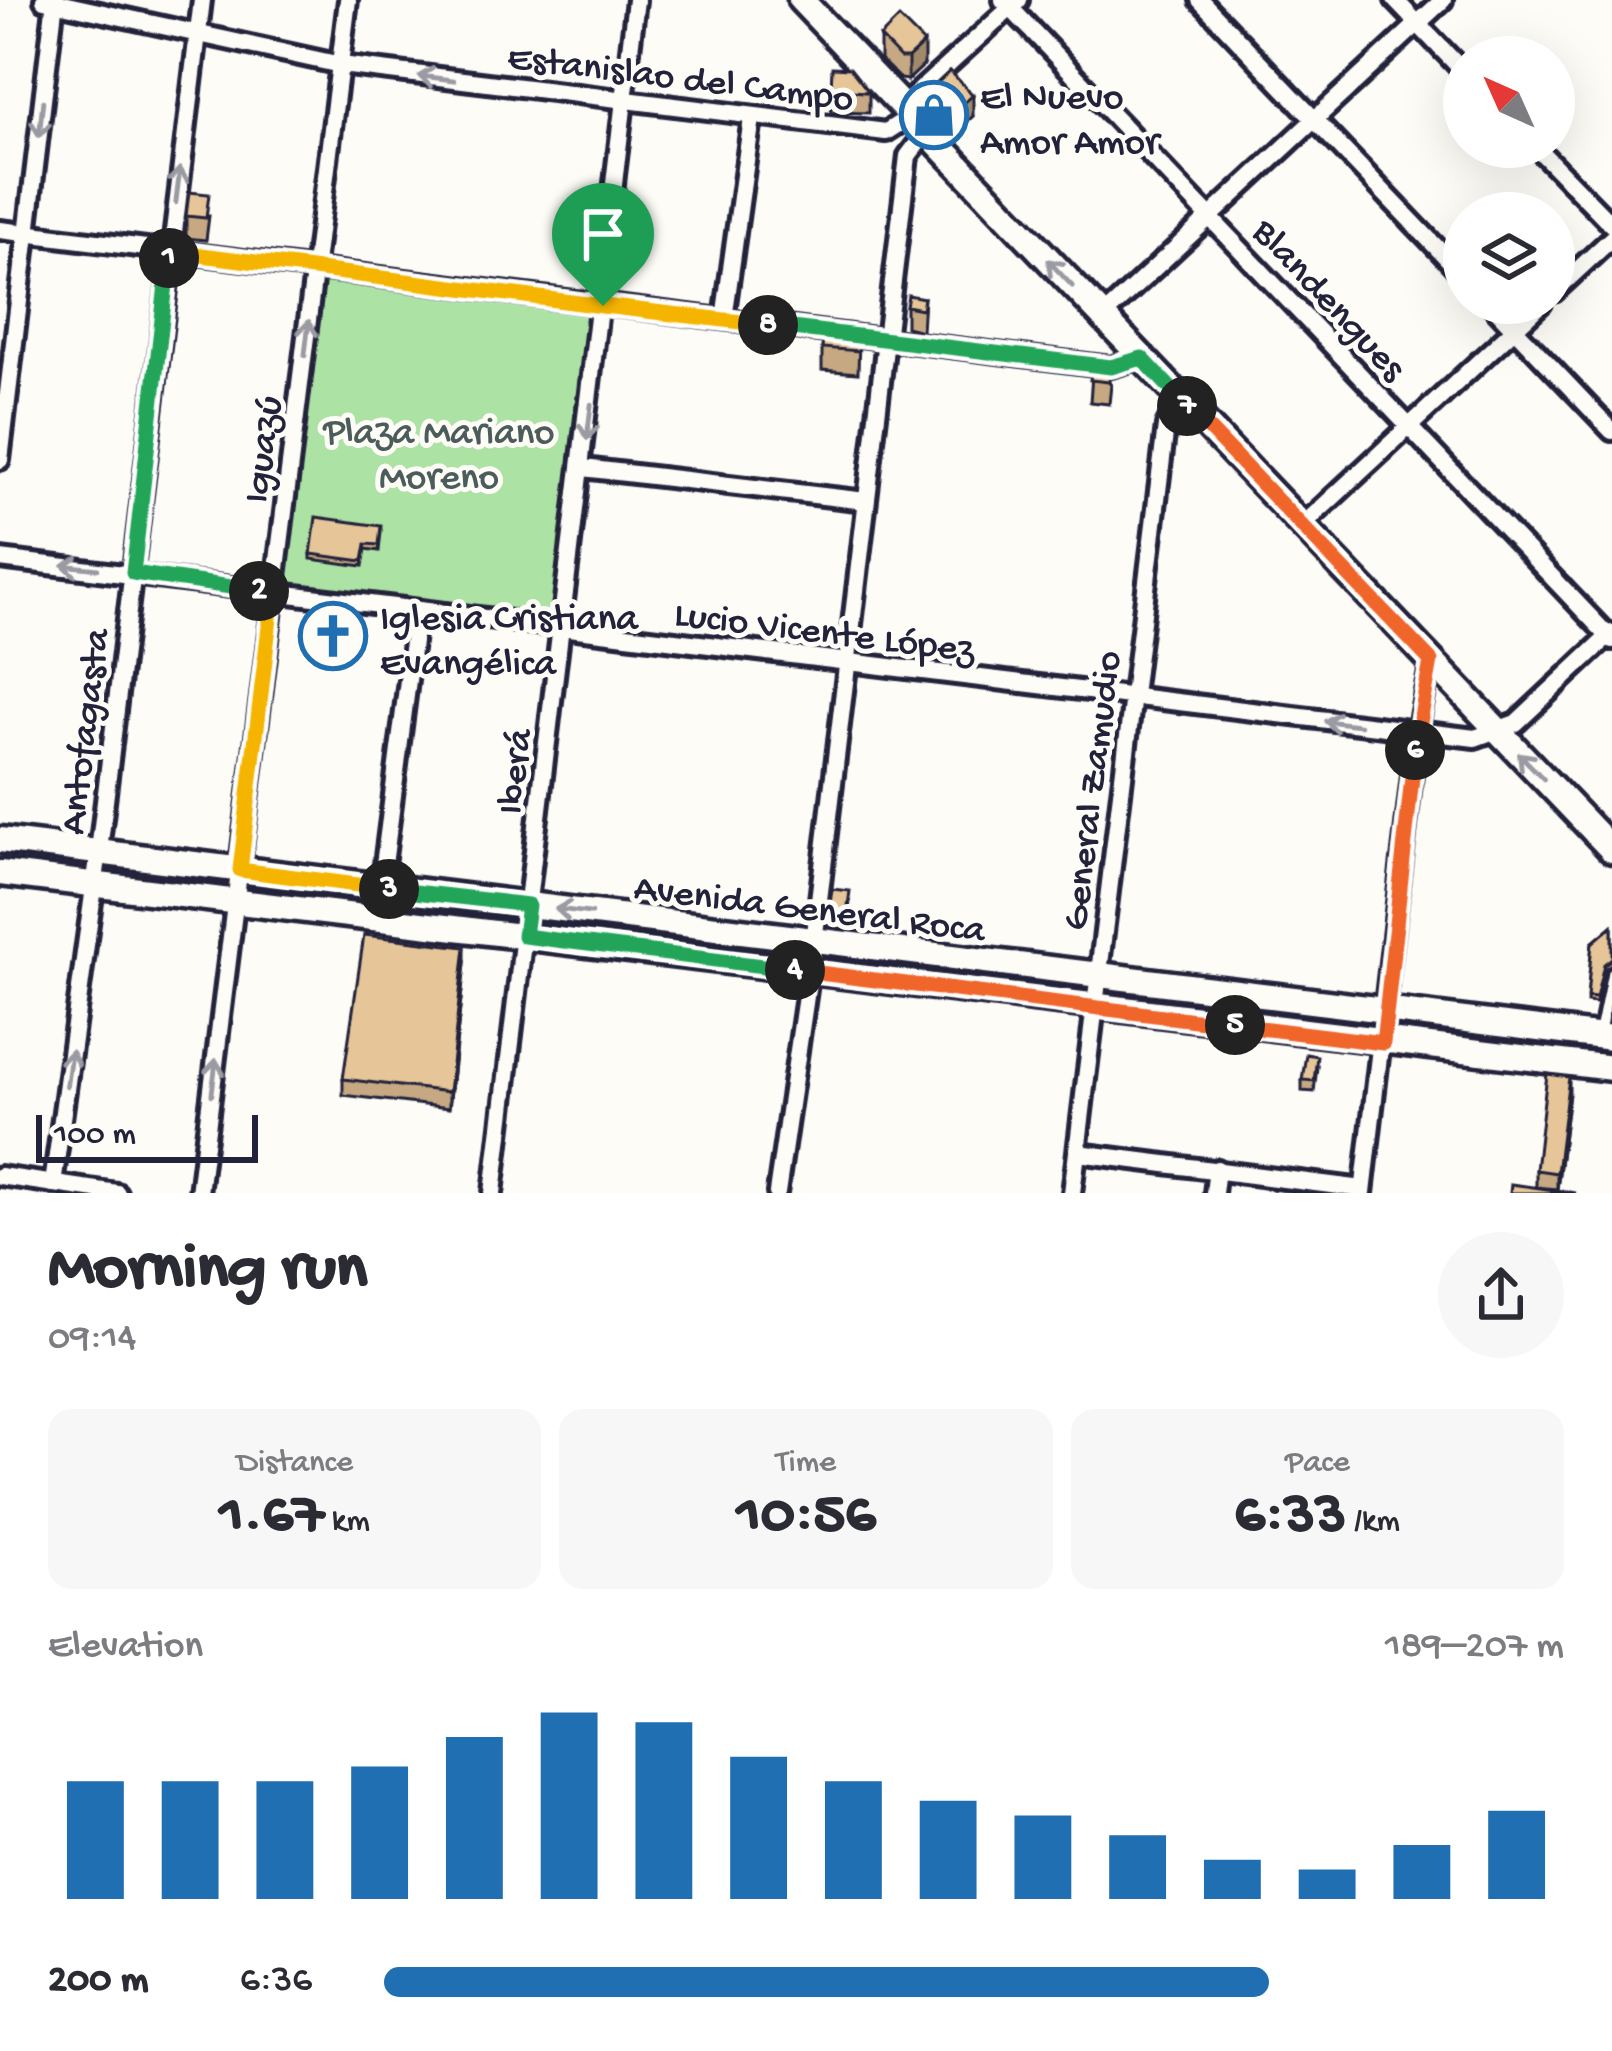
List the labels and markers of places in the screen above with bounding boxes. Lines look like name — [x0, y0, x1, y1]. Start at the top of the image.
place label: El Nuevo Amor Amor — [980, 77, 1162, 168]
shop icon: El Nuevo Amor Amor — [899, 80, 969, 150]
pin — [552, 183, 654, 306]
pin: 1 — [139, 228, 199, 288]
pin: 8 — [738, 295, 798, 355]
pin: 7 — [1157, 376, 1217, 436]
pin: 2 — [229, 561, 289, 621]
place label: Iglesia Cristiana Evangélica — [380, 598, 639, 689]
church icon: Iglesia Cristiana Evangélica — [298, 601, 368, 671]
pin: 6 — [1385, 720, 1445, 780]
pin: 3 — [359, 859, 419, 919]
pin: 4 — [765, 940, 825, 1000]
pin: 5 — [1205, 995, 1265, 1055]

